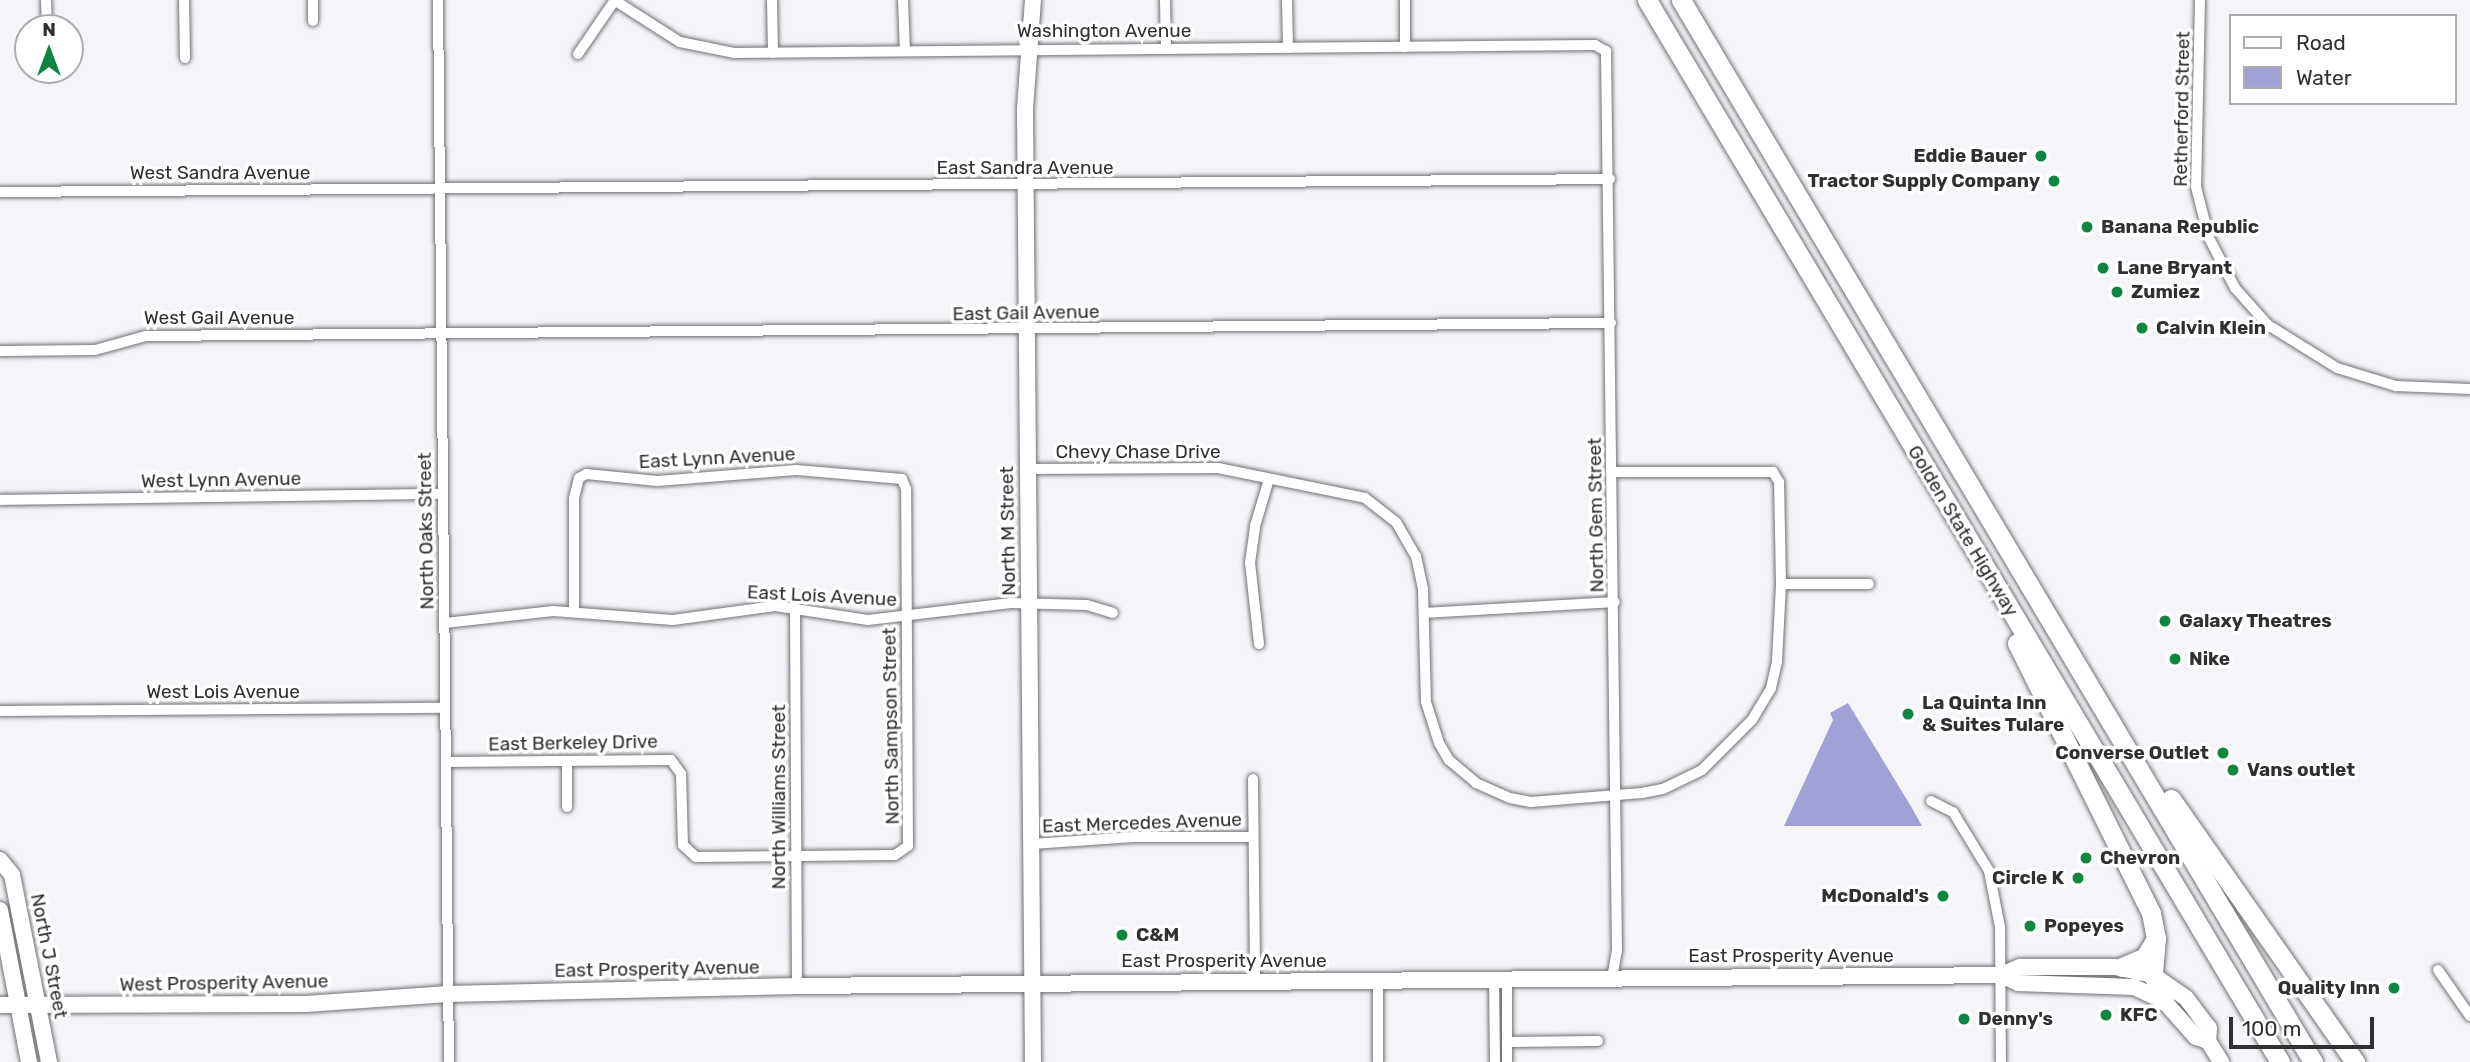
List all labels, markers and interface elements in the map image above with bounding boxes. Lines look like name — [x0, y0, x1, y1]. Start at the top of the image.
north arrow — [14, 14, 84, 84]
legend — [2228, 14, 2456, 105]
text: N — [42, 18, 56, 41]
street label: Washington Avenue — [1016, 20, 1192, 42]
text: Road — [2296, 30, 2346, 55]
street label: Retherford Street — [2169, 31, 2195, 187]
text: Water — [2296, 65, 2352, 90]
place label: Eddie Bauer — [1913, 145, 2027, 167]
marker: Eddie Bauer — [2033, 148, 2049, 164]
street label: East Sandra Avenue — [936, 157, 1114, 179]
street label: West Sandra Avenue — [129, 162, 311, 184]
place label: Tractor Supply Company — [1807, 170, 2040, 192]
marker: Tractor Supply Company — [2046, 173, 2062, 189]
place label: Banana Republic — [2101, 216, 2259, 238]
marker: Banana Republic — [2079, 219, 2095, 235]
place label: Lane Bryant — [2117, 257, 2232, 279]
marker: Lane Bryant — [2095, 260, 2111, 276]
place label: Zumiez — [2131, 281, 2200, 303]
marker: Zumiez — [2109, 284, 2125, 300]
street label: East Gail Avenue — [952, 300, 1100, 326]
street label: West Gail Avenue — [143, 307, 295, 329]
place label: Calvin Klein — [2156, 317, 2266, 339]
marker: Calvin Klein — [2134, 320, 2150, 336]
street label: North Gem Street — [1583, 437, 1609, 593]
street label: Chevy Chase Drive — [1055, 441, 1221, 463]
street label: Golden State Highway — [1903, 441, 2023, 621]
street label: East Lynn Avenue — [638, 442, 796, 474]
street label: North Oaks Street — [413, 452, 439, 610]
street label: North M Street — [995, 466, 1021, 596]
street label: West Lynn Avenue — [140, 467, 302, 493]
street label: East Lois Avenue — [746, 581, 898, 611]
place label: Galaxy Theatres — [2179, 610, 2333, 632]
marker: Galaxy Theatres — [2157, 613, 2173, 629]
street label: North Sampson Street — [878, 627, 904, 825]
place label: Nike — [2189, 648, 2230, 670]
marker: Nike — [2167, 651, 2183, 667]
street label: West Lois Avenue — [146, 681, 300, 703]
place label: La Quinta Inn & Suites Tulare — [1922, 692, 2065, 736]
street label: North Williams Street — [768, 704, 790, 890]
marker: La Quinta Inn & Suites Tulare — [1900, 706, 1916, 722]
street label: East Berkeley Drive — [488, 730, 658, 756]
place label: Converse Outlet — [2055, 742, 2209, 764]
marker: Converse Outlet — [2215, 745, 2231, 761]
place label: Vans outlet — [2247, 759, 2355, 781]
marker: Vans outlet — [2225, 762, 2241, 778]
street label: East Mercedes Avenue — [1041, 808, 1243, 838]
place label: Chevron — [2100, 847, 2180, 869]
marker: Chevron — [2078, 850, 2094, 866]
place label: Circle K — [1992, 867, 2064, 889]
marker: Circle K — [2070, 870, 2086, 886]
place label: McDonald's — [1821, 885, 1929, 907]
marker: McDonald's — [1935, 888, 1951, 904]
street label: North J Street — [26, 892, 72, 1020]
place label: Popeyes — [2044, 915, 2124, 937]
marker: Popeyes — [2022, 918, 2038, 934]
place label: C&M — [1136, 924, 1179, 946]
marker: C&M — [1114, 927, 1130, 943]
street label: East Prosperity Avenue — [1688, 945, 1894, 967]
street label: East Prosperity Avenue — [1121, 950, 1327, 972]
street label: East Prosperity Avenue — [554, 956, 760, 982]
street label: West Prosperity Avenue — [119, 970, 329, 996]
place label: Quality Inn — [2277, 977, 2380, 999]
marker: Quality Inn — [2386, 980, 2402, 996]
scale bar — [2232, 1002, 2377, 1046]
place label: KFC — [2120, 1004, 2158, 1026]
marker: KFC — [2098, 1007, 2114, 1023]
place label: Denny's — [1978, 1008, 2053, 1030]
marker: Denny's — [1956, 1011, 1972, 1027]
text: 100 m — [2242, 1016, 2301, 1041]

